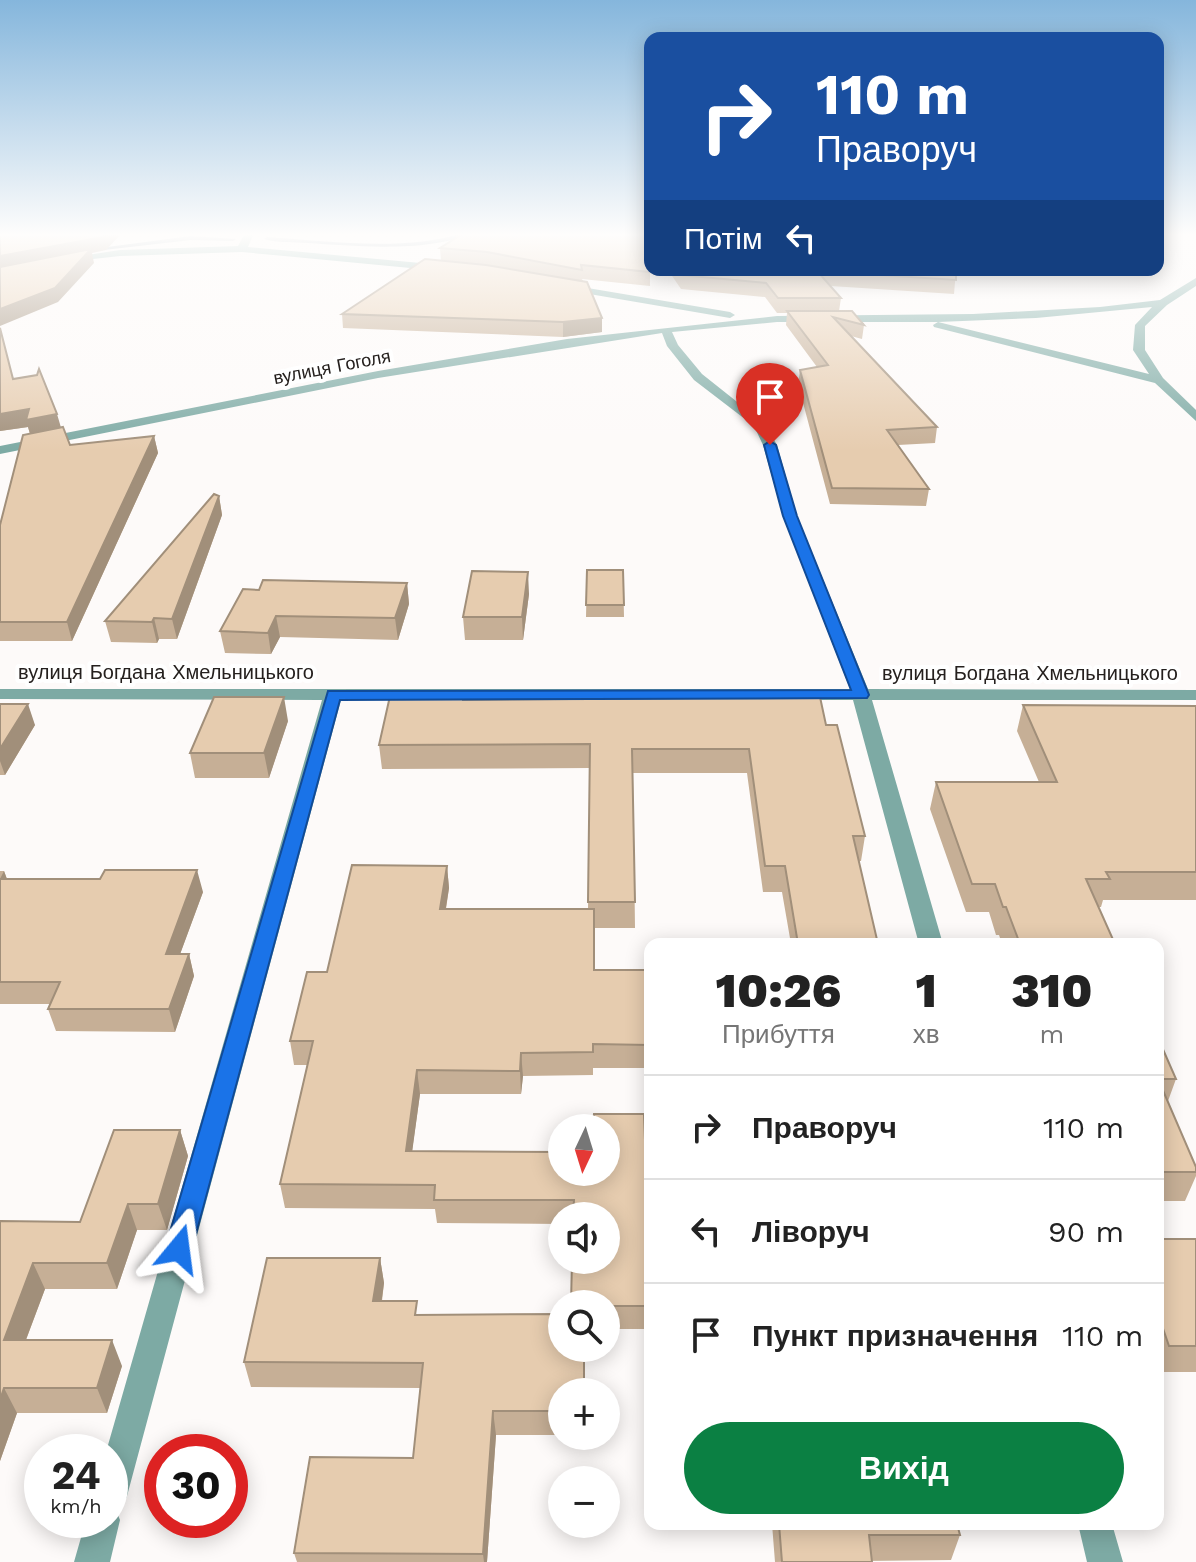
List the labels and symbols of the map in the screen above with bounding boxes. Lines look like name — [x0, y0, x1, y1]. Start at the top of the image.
street label: вулиця Гоголя — [271, 345, 392, 388]
pin — [736, 363, 804, 445]
street label: вулиця Богдана Хмельницького — [18, 660, 314, 684]
street label: вулиця Богдана Хмельницького — [882, 661, 1178, 685]
north arrow — [548, 1114, 620, 1186]
position arrow — [137, 1207, 221, 1291]
speed limit sign: 30 — [144, 1434, 248, 1538]

